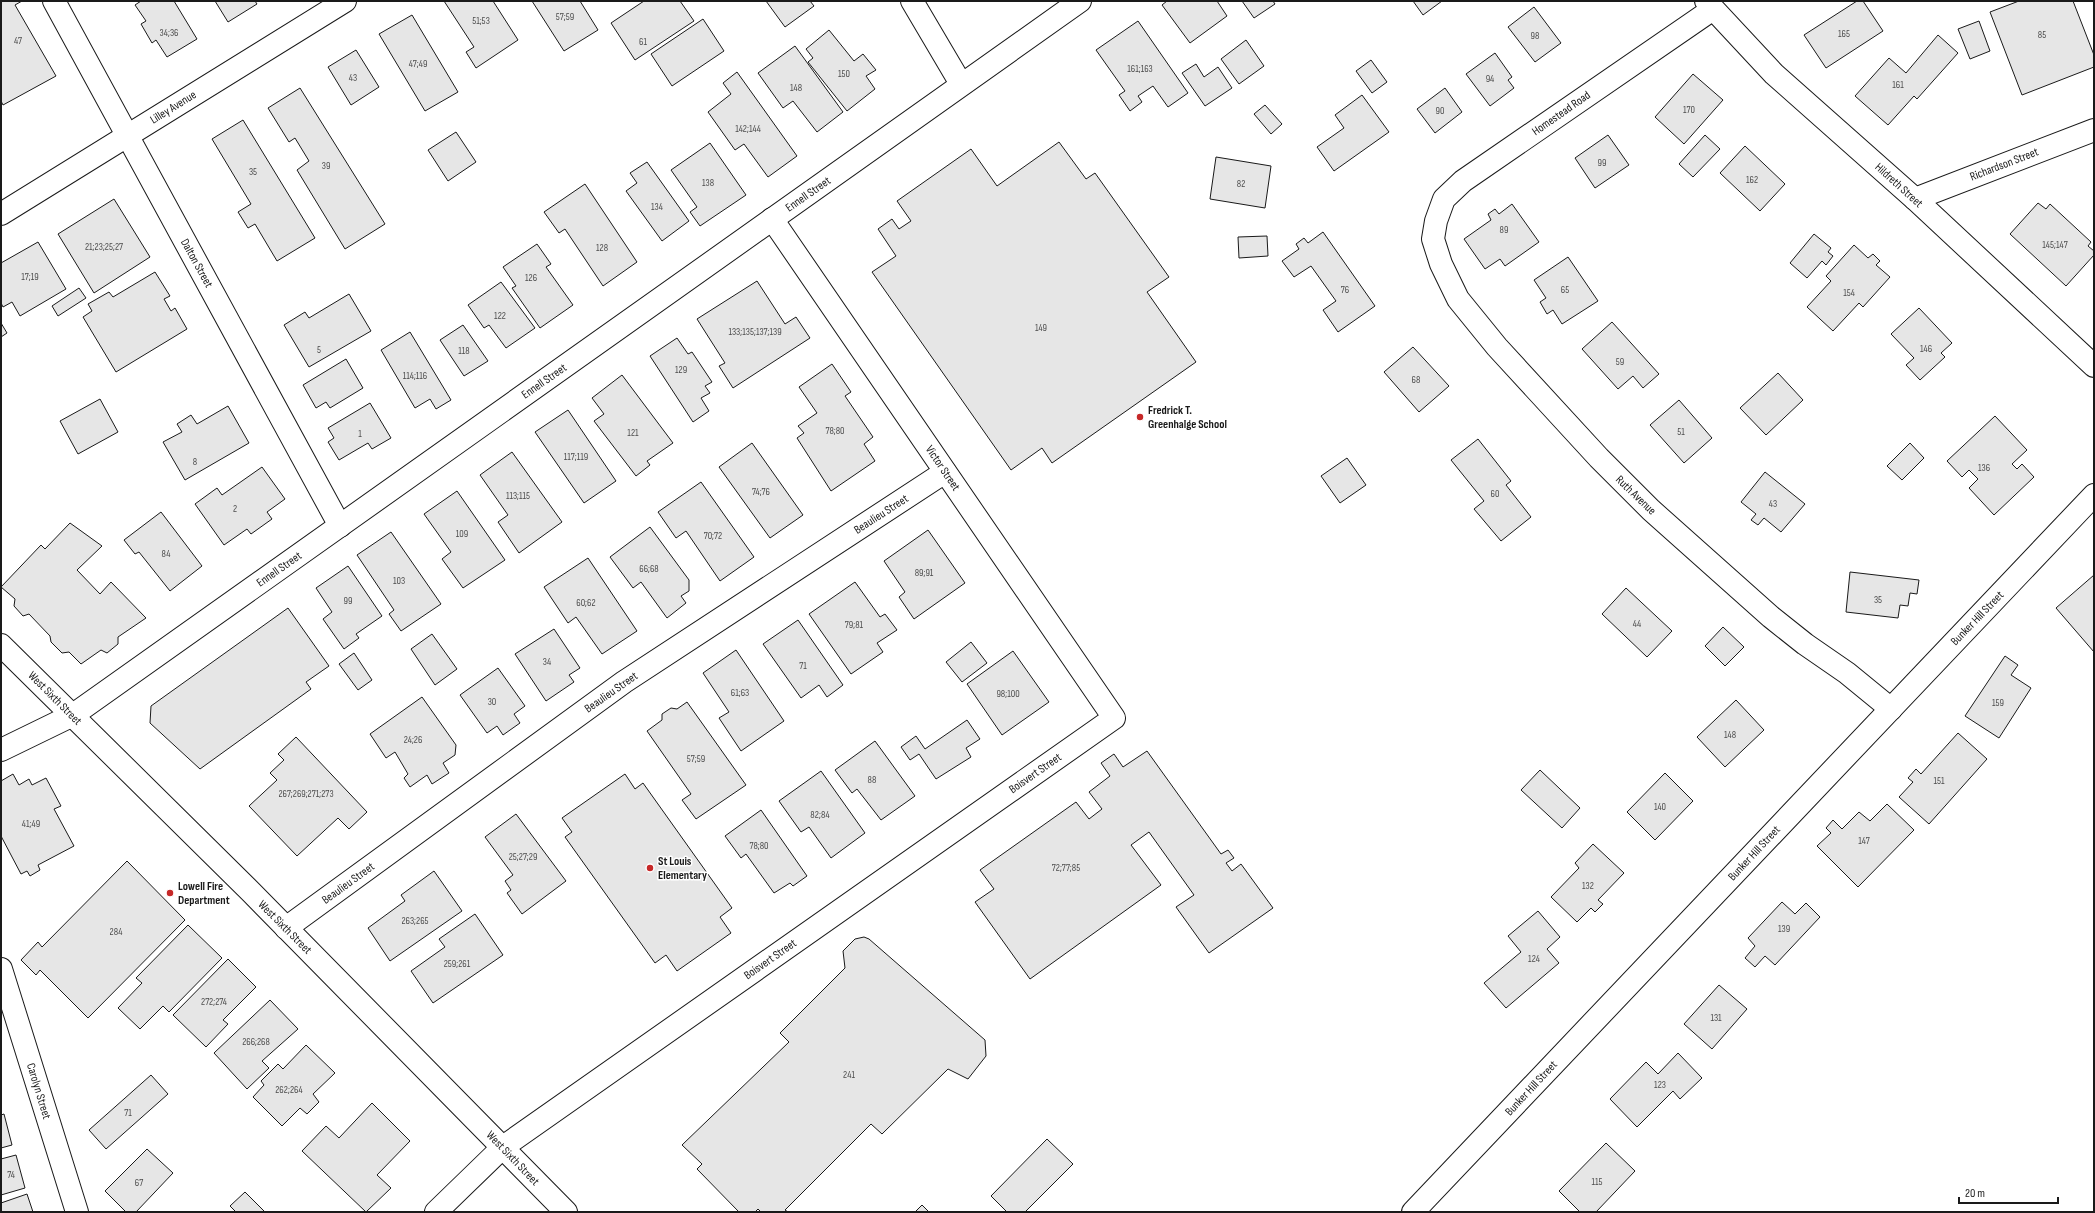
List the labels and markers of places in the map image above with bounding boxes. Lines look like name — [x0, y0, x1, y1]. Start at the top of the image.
place label: Fredrick T. Greenhalge School — [1148, 403, 1227, 432]
marker: Fredrick T. Greenhalge School — [1135, 412, 1145, 422]
place label: St Louis Elementary — [658, 854, 707, 883]
marker: St Louis Elementary — [645, 863, 655, 873]
place label: Lowell Fire Department — [178, 879, 230, 908]
marker: Lowell Fire Department — [165, 888, 175, 898]

